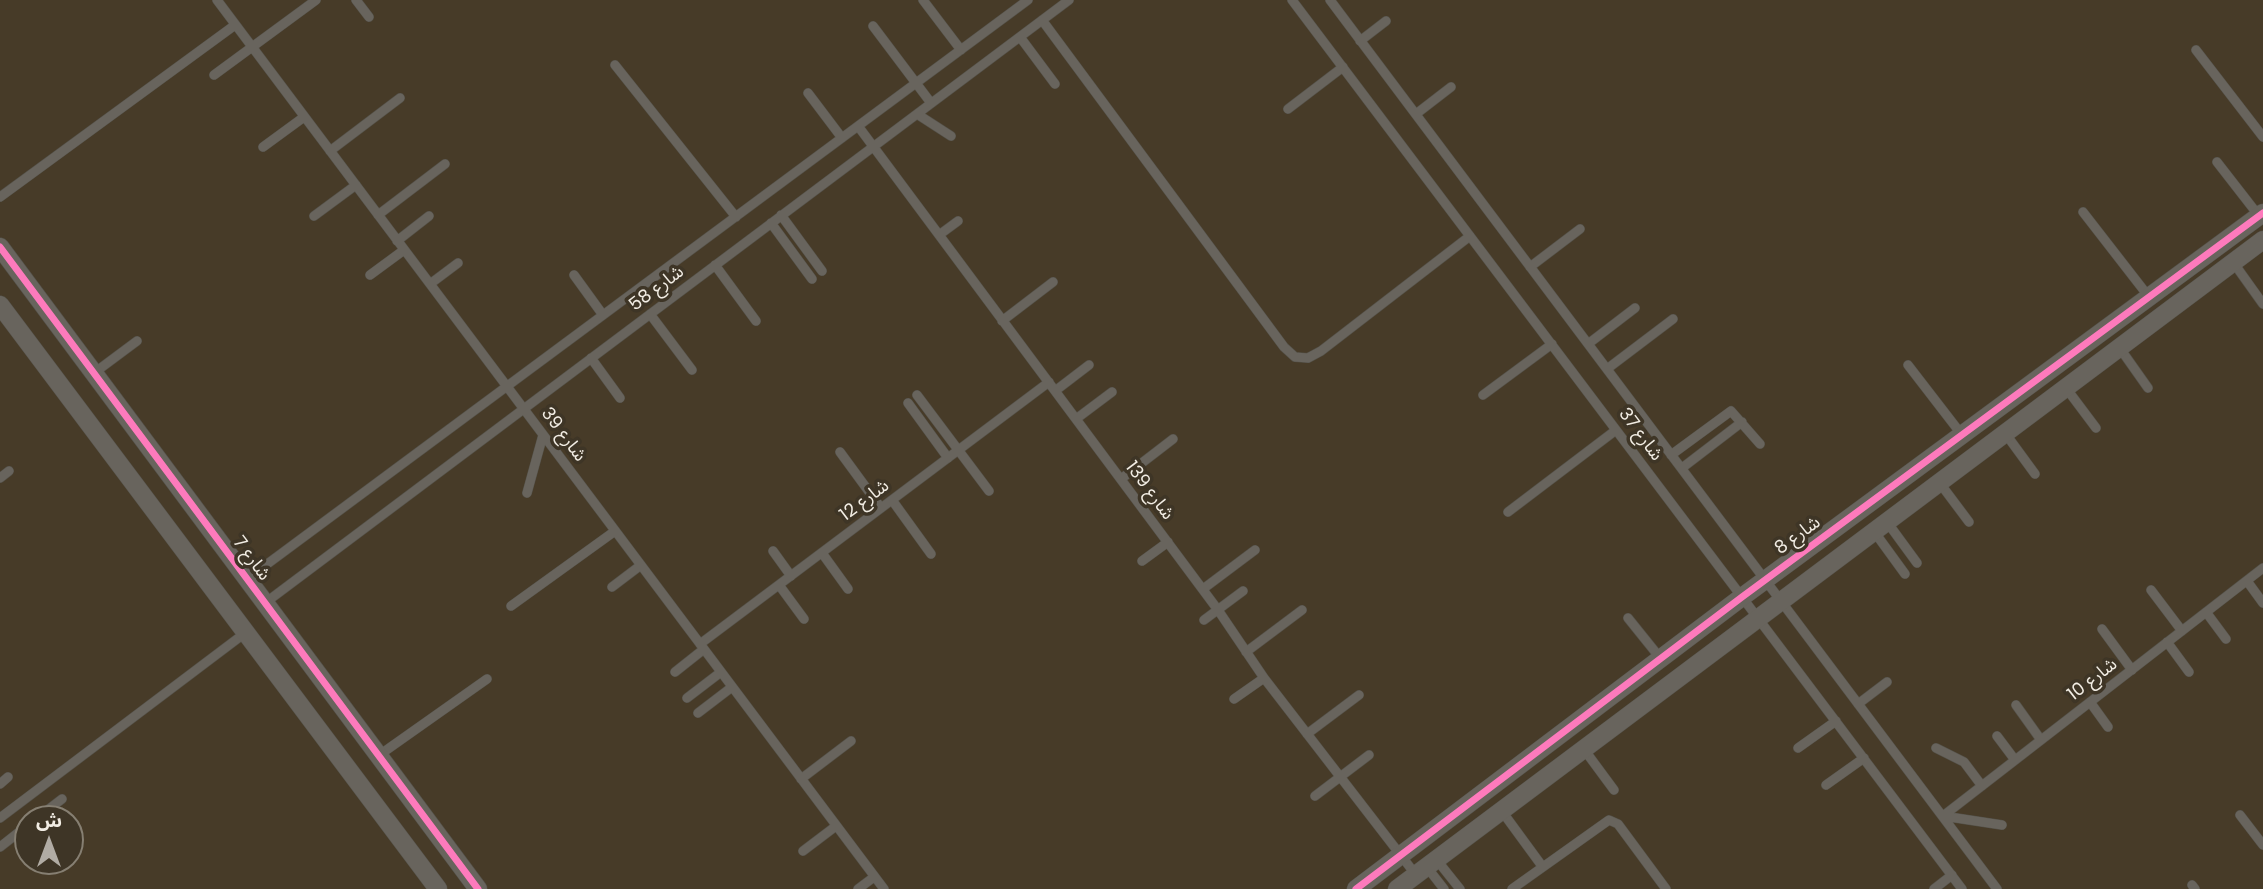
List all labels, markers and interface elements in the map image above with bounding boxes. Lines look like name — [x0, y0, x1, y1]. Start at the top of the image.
street label: شارع 58 — [626, 262, 688, 316]
street label: شارع 39 — [536, 404, 590, 466]
street label: شارع 37 — [1613, 404, 1667, 466]
street label: شارع 139 — [1120, 458, 1178, 524]
street label: شارع 12 — [836, 476, 894, 526]
street label: شارع 8 — [1771, 512, 1825, 560]
street label: شارع 7 — [227, 533, 275, 585]
street label: شارع 10 — [2064, 654, 2122, 706]
north arrow — [14, 805, 84, 875]
text: ش — [36, 807, 62, 834]

